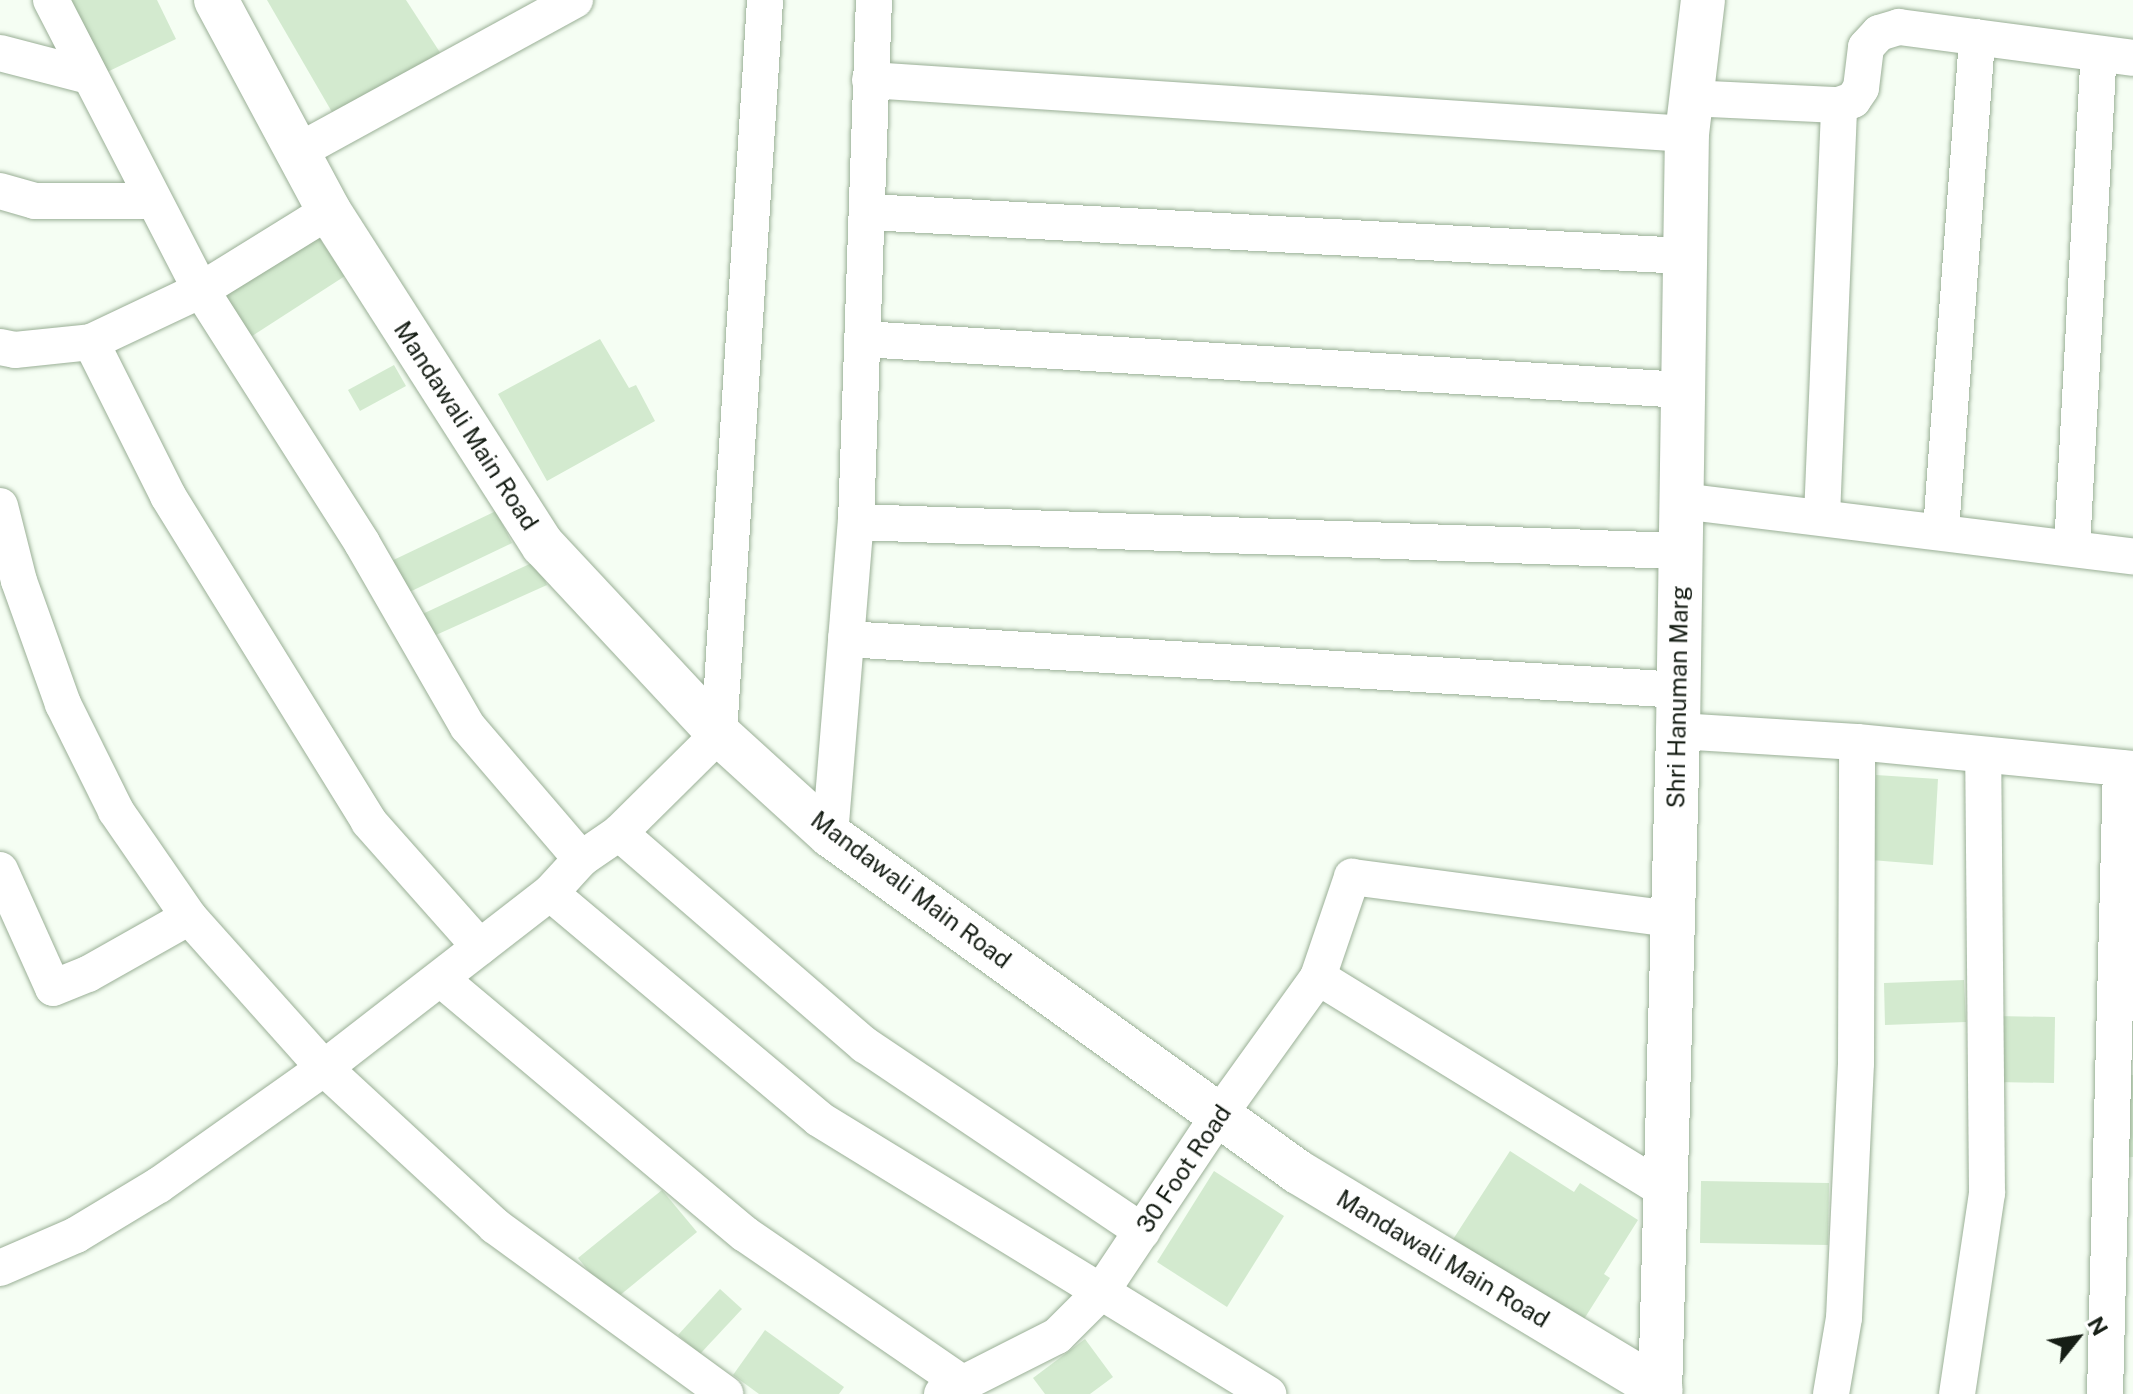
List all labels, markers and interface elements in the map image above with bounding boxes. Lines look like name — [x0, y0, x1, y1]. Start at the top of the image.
street label: Mandawali Main Road — [388, 316, 544, 536]
street label: Shri Hanuman Marg — [1662, 585, 1694, 809]
street label: Mandawali Main Road — [805, 805, 1017, 975]
street label: 30 Foot Road — [1131, 1100, 1237, 1238]
street label: Mandawali Main Road — [1331, 1184, 1555, 1334]
north arrow — [2037, 1298, 2117, 1378]
text: N — [2082, 1312, 2113, 1340]

